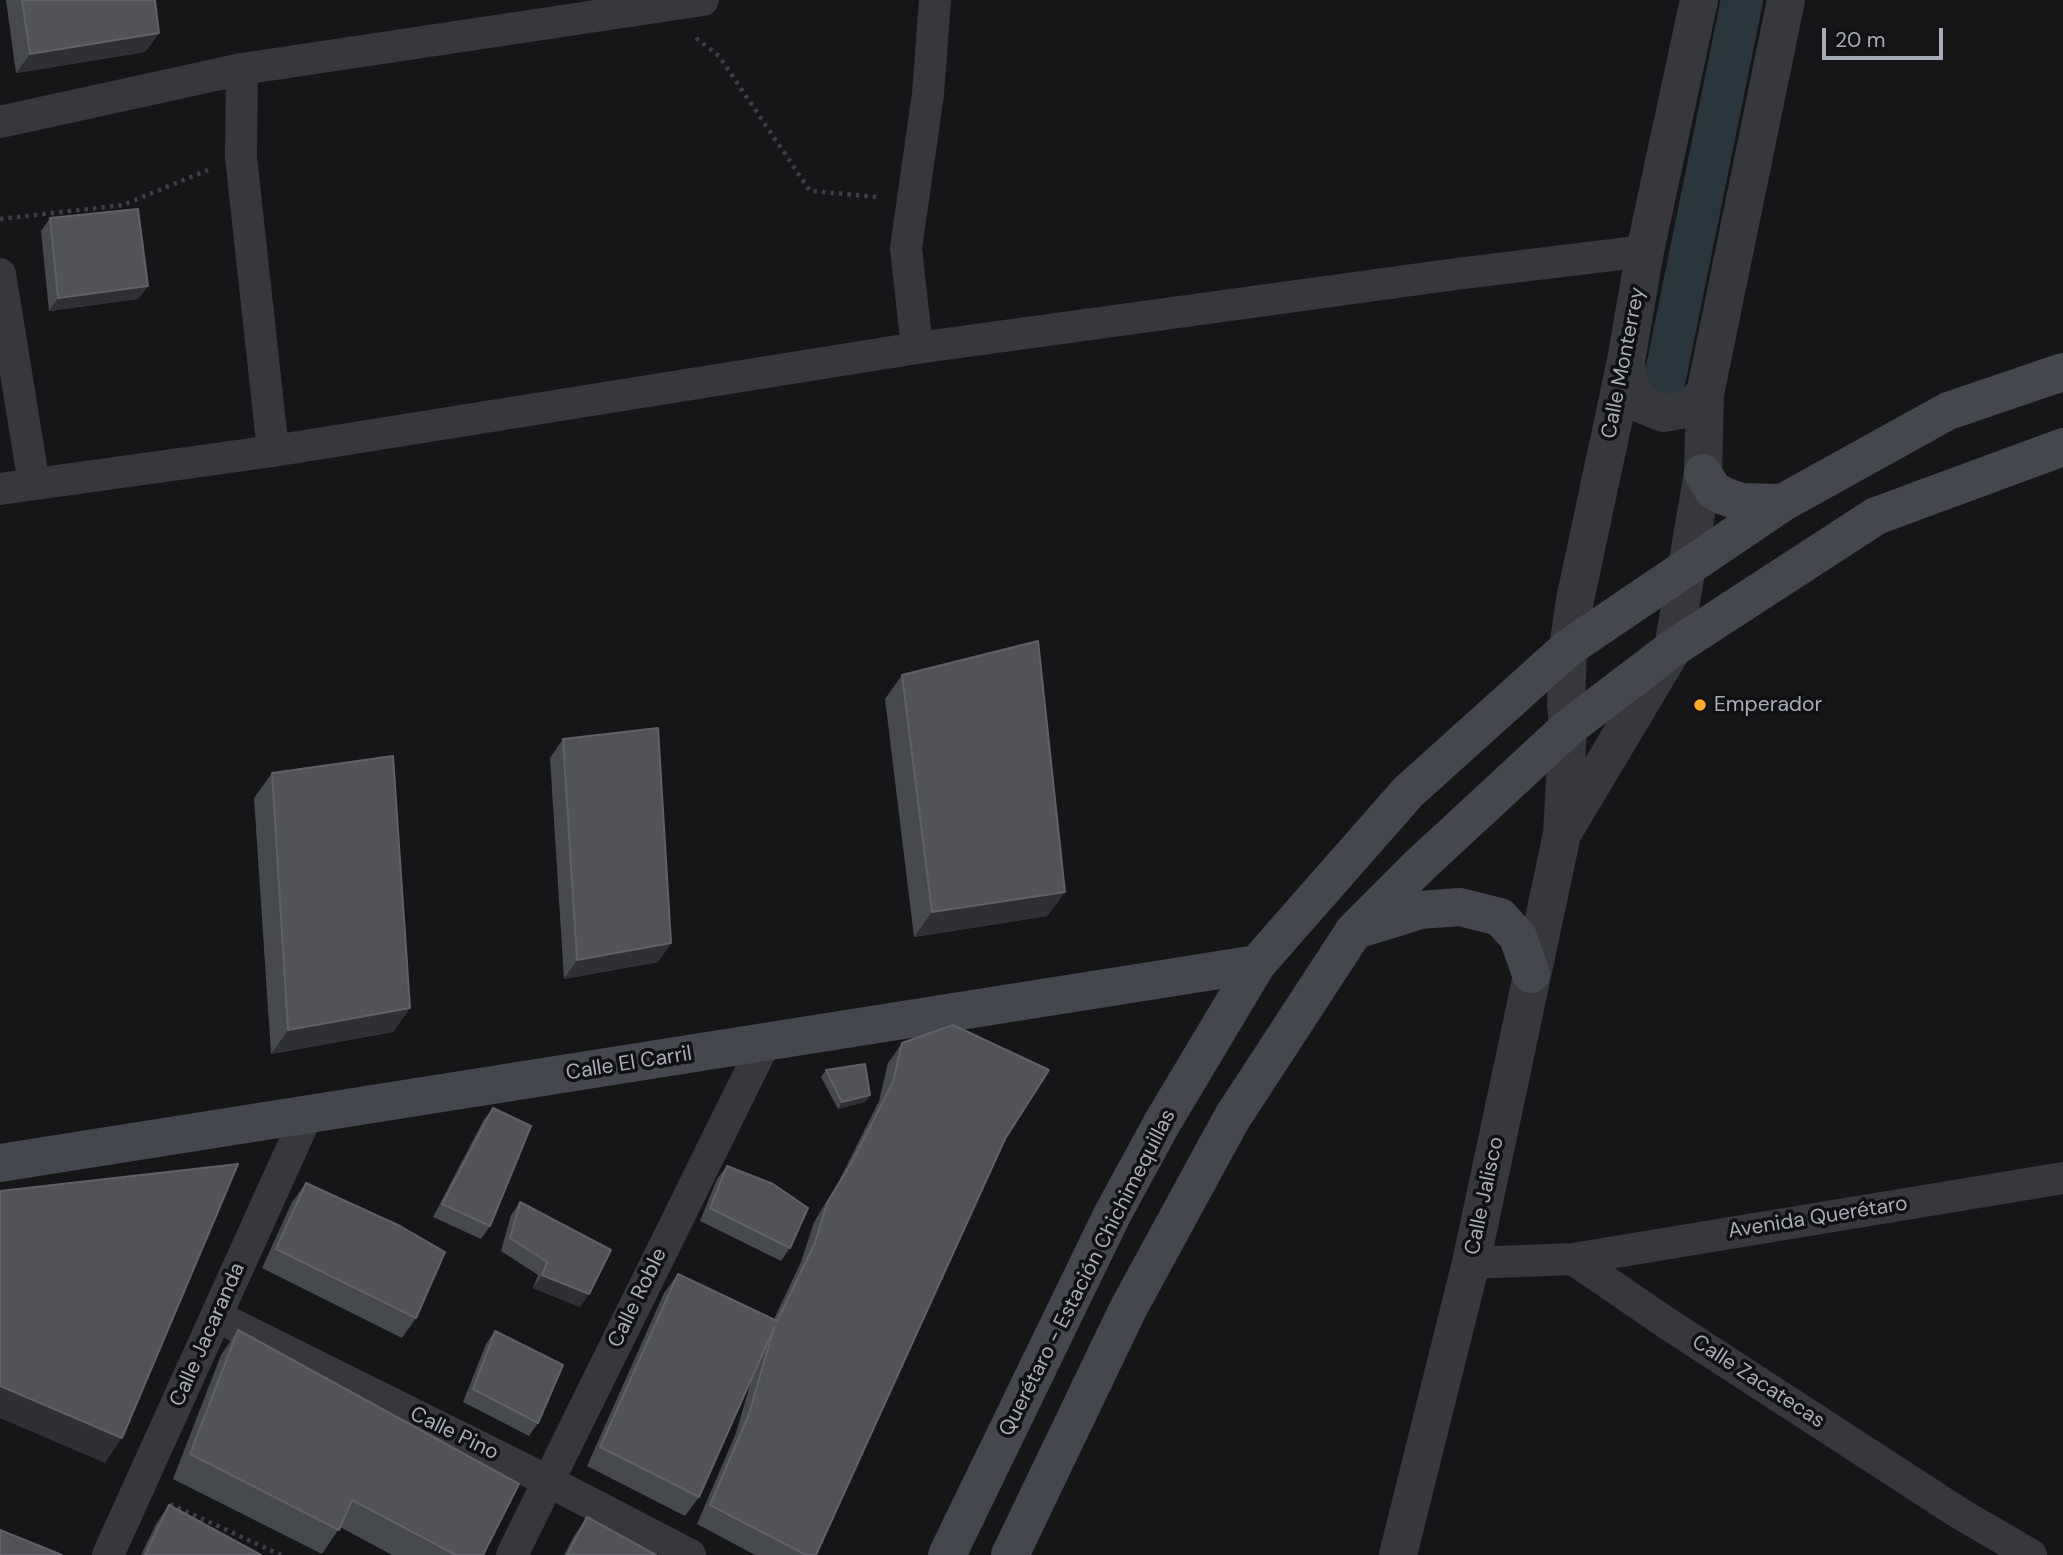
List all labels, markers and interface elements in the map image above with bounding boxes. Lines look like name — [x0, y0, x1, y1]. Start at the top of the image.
scale bar — [1825, 14, 1946, 58]
text: 20 m — [1835, 26, 1886, 54]
street label: Calle Monterrey — [1597, 285, 1651, 441]
place label: Emperador — [1714, 692, 1822, 718]
marker: Emperador — [1692, 697, 1708, 713]
street label: Calle El Carril — [564, 1042, 694, 1086]
street label: Querétaro - Estación Chichimequillas — [994, 1105, 1182, 1441]
street label: Calle Jalisco — [1460, 1135, 1510, 1257]
street label: Avenida Querétaro — [1727, 1191, 1909, 1245]
street label: Calle Roble — [603, 1244, 673, 1352]
street label: Calle Jacaranda — [165, 1259, 251, 1411]
street label: Calle Zacatecas — [1687, 1330, 1829, 1434]
street label: Calle Pino — [406, 1402, 502, 1466]

